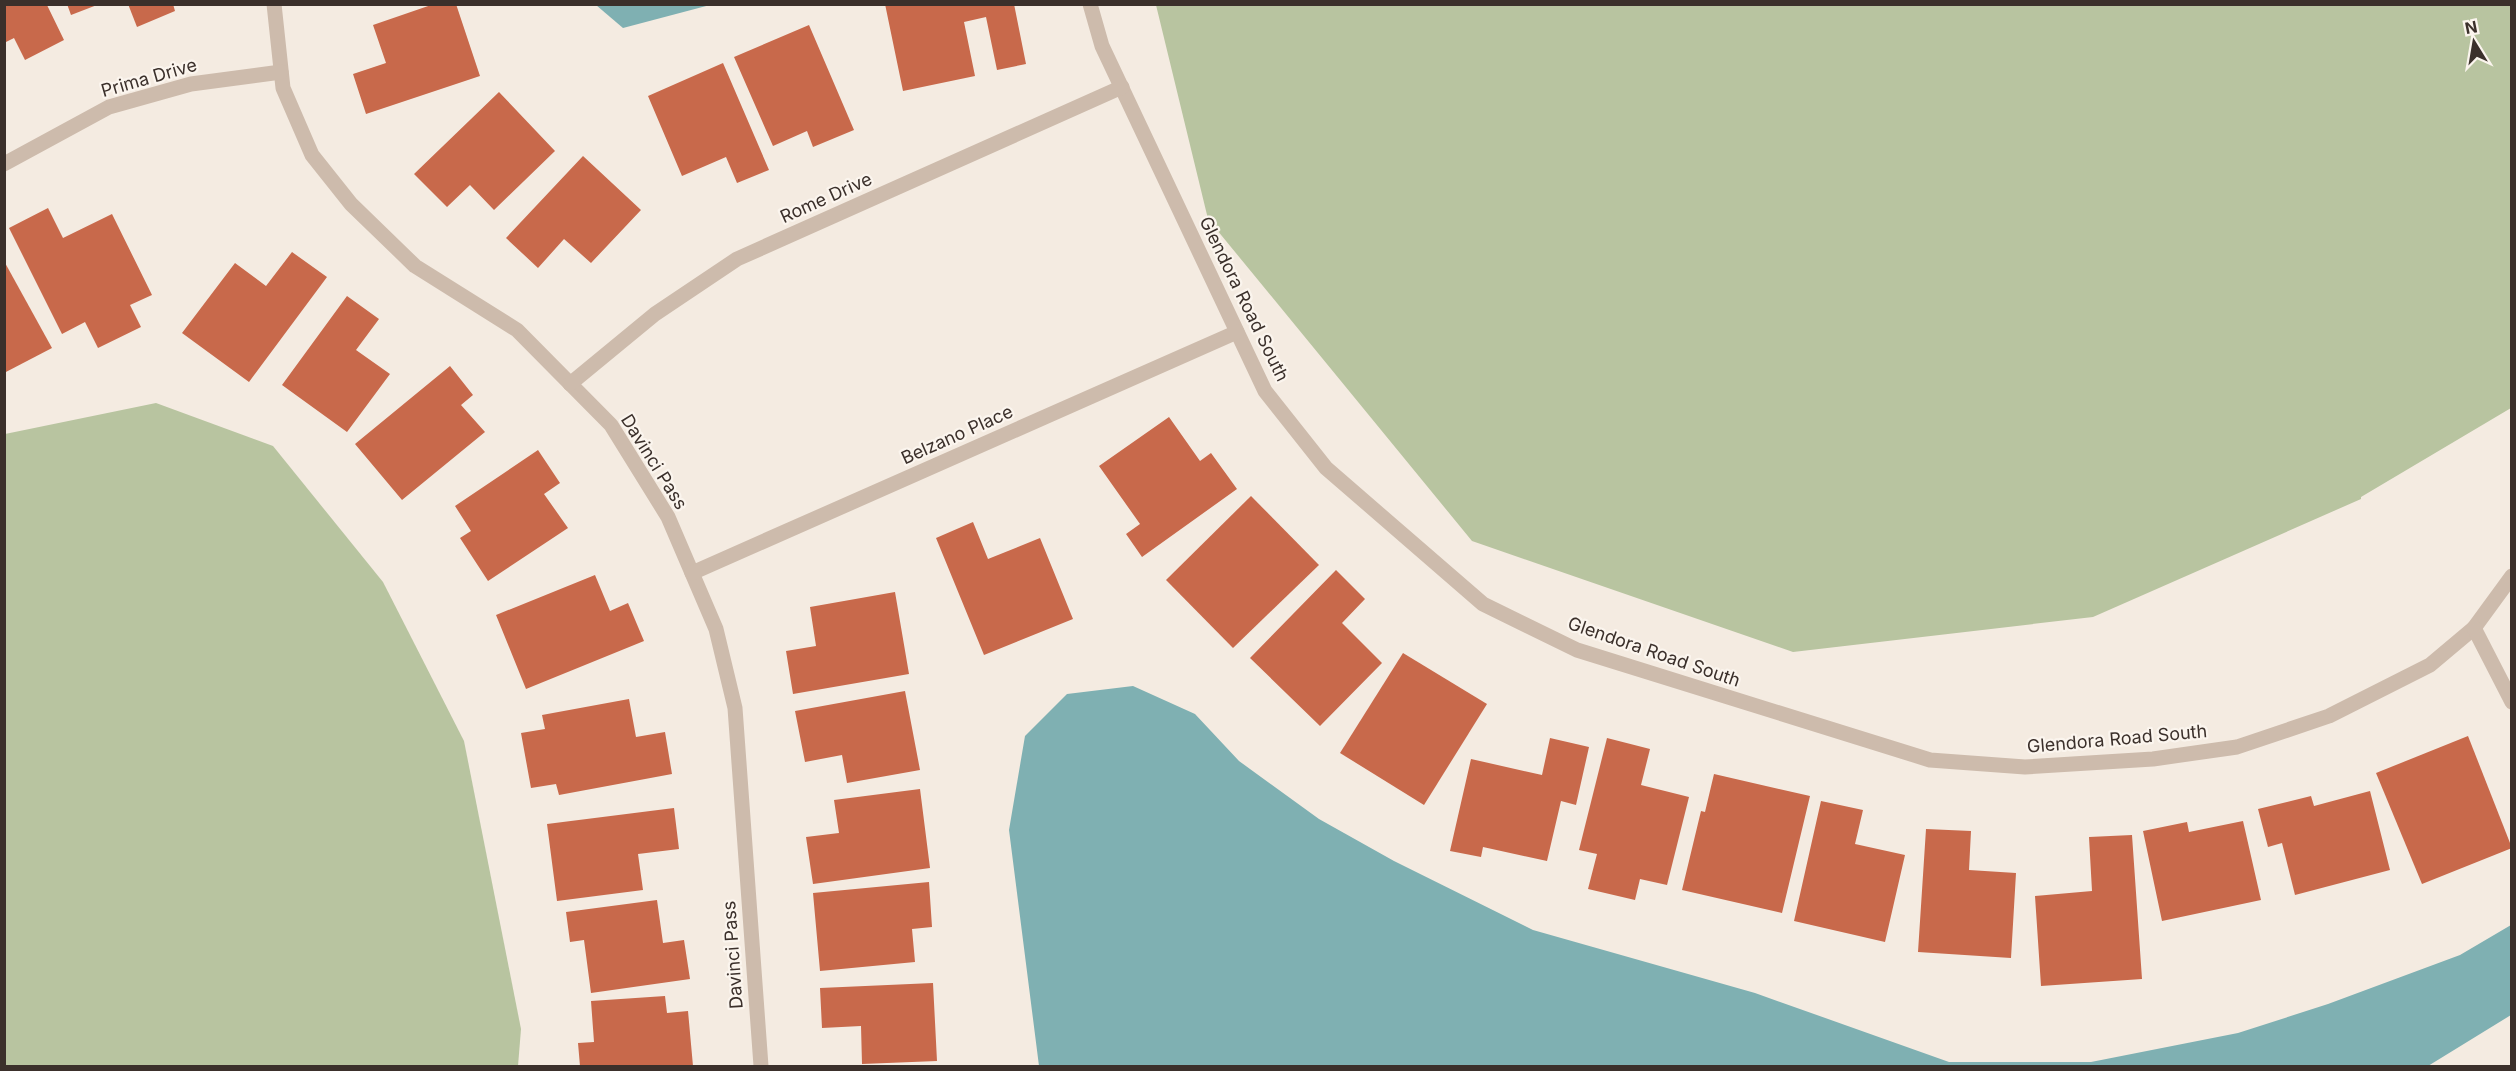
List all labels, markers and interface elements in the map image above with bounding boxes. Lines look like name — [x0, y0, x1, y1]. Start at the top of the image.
north arrow — [2444, 12, 2504, 72]
text: N — [2463, 16, 2479, 38]
street label: Prima Drive — [99, 54, 199, 101]
street label: Rome Drive — [777, 168, 875, 227]
street label: Glendora Road South — [1195, 213, 1293, 385]
street label: Belzano Place — [898, 401, 1016, 469]
street label: Davinci Pass — [617, 410, 692, 513]
street label: Glendora Road South — [1565, 612, 1743, 691]
street label: Glendora Road South — [2026, 720, 2208, 757]
street label: Davinci Pass — [718, 900, 747, 1010]

